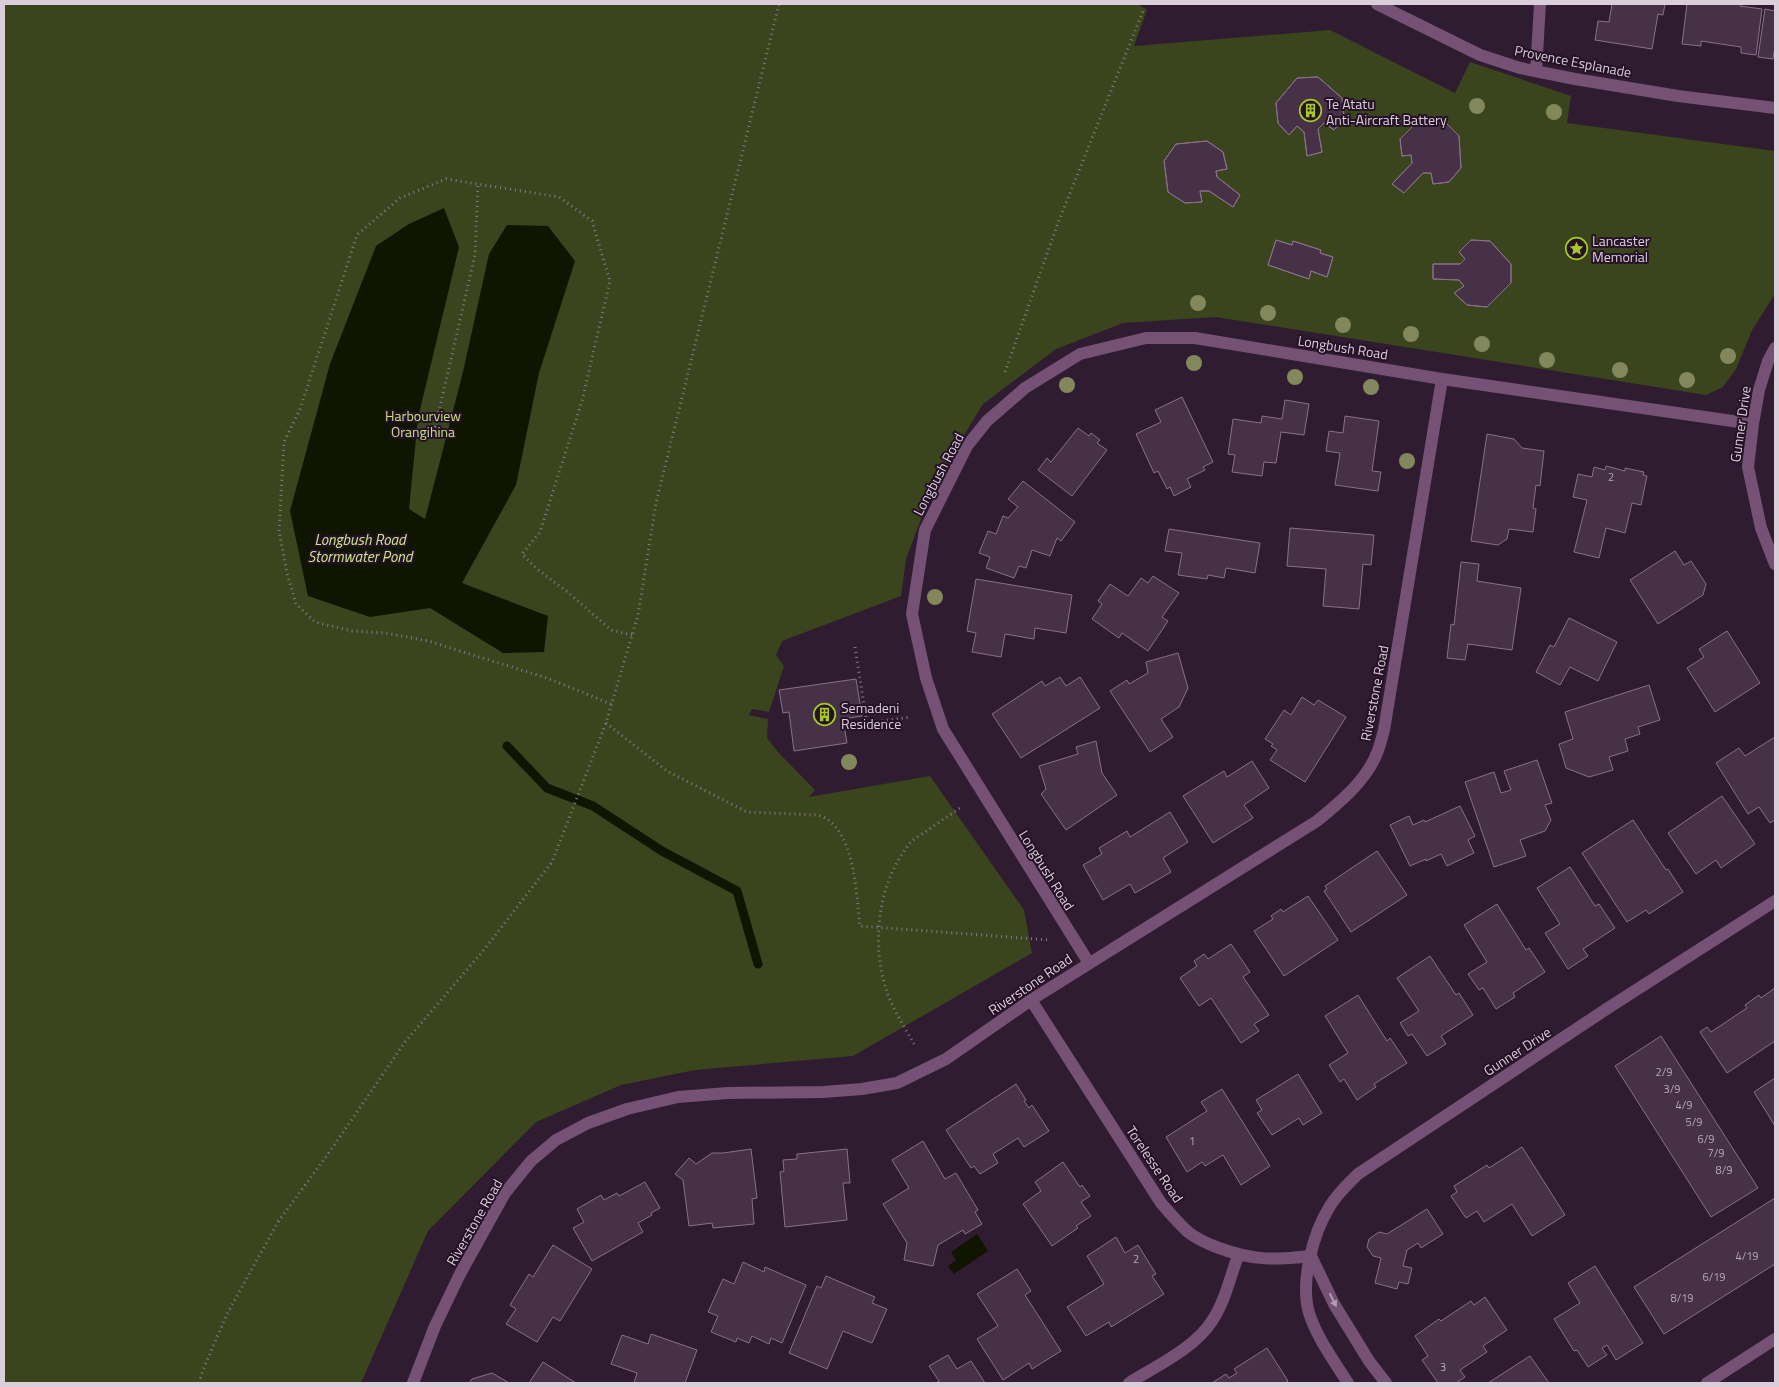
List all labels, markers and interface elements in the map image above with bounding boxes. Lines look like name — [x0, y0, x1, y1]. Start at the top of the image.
street label: Provence Esplanade — [1513, 39, 1633, 83]
place label: Te Atatu Anti-Aircraft Battery — [1326, 93, 1447, 130]
building icon: Te Atatu Anti-Aircraft Battery — [1298, 99, 1322, 123]
place label: Lancaster Memorial — [1592, 230, 1650, 267]
place icon: Lancaster Memorial — [1564, 236, 1588, 260]
street label: Longbush Road — [1296, 330, 1390, 364]
street label: Gunner Drive — [1724, 385, 1756, 463]
park label: Harbourview Orangihina — [385, 405, 461, 442]
street label: Longbush Road — [907, 429, 969, 519]
house number: 2 — [1608, 469, 1614, 485]
water label: Longbush Road Stormwater Pond — [308, 528, 414, 568]
street label: Riverstone Road — [1354, 643, 1394, 743]
place label: Semadeni Residence — [841, 697, 901, 734]
building icon: Semadeni Residence — [813, 703, 837, 727]
street label: Longbush Road — [1014, 826, 1080, 914]
street label: Riverstone Road — [984, 948, 1076, 1020]
street label: Gunner Drive — [1479, 1021, 1555, 1081]
house number: 2/9 — [1656, 1064, 1672, 1080]
house number: 3/9 — [1664, 1081, 1680, 1097]
house number: 4/9 — [1676, 1097, 1692, 1113]
house number: 5/9 — [1686, 1114, 1702, 1130]
street label: Torelesse Road — [1121, 1121, 1189, 1207]
house number: 6/9 — [1698, 1131, 1714, 1147]
house number: 1 — [1189, 1133, 1195, 1149]
house number: 7/9 — [1708, 1145, 1724, 1161]
house number: 8/9 — [1716, 1162, 1732, 1178]
street label: Riverstone Road — [441, 1175, 507, 1269]
house number: 4/19 — [1735, 1248, 1759, 1264]
house number: 2 — [1133, 1251, 1139, 1267]
house number: 6/19 — [1702, 1269, 1726, 1285]
house number: 8/19 — [1670, 1290, 1694, 1306]
one-way arrow — [1329, 1293, 1337, 1307]
house number: 3 — [1440, 1359, 1446, 1375]

